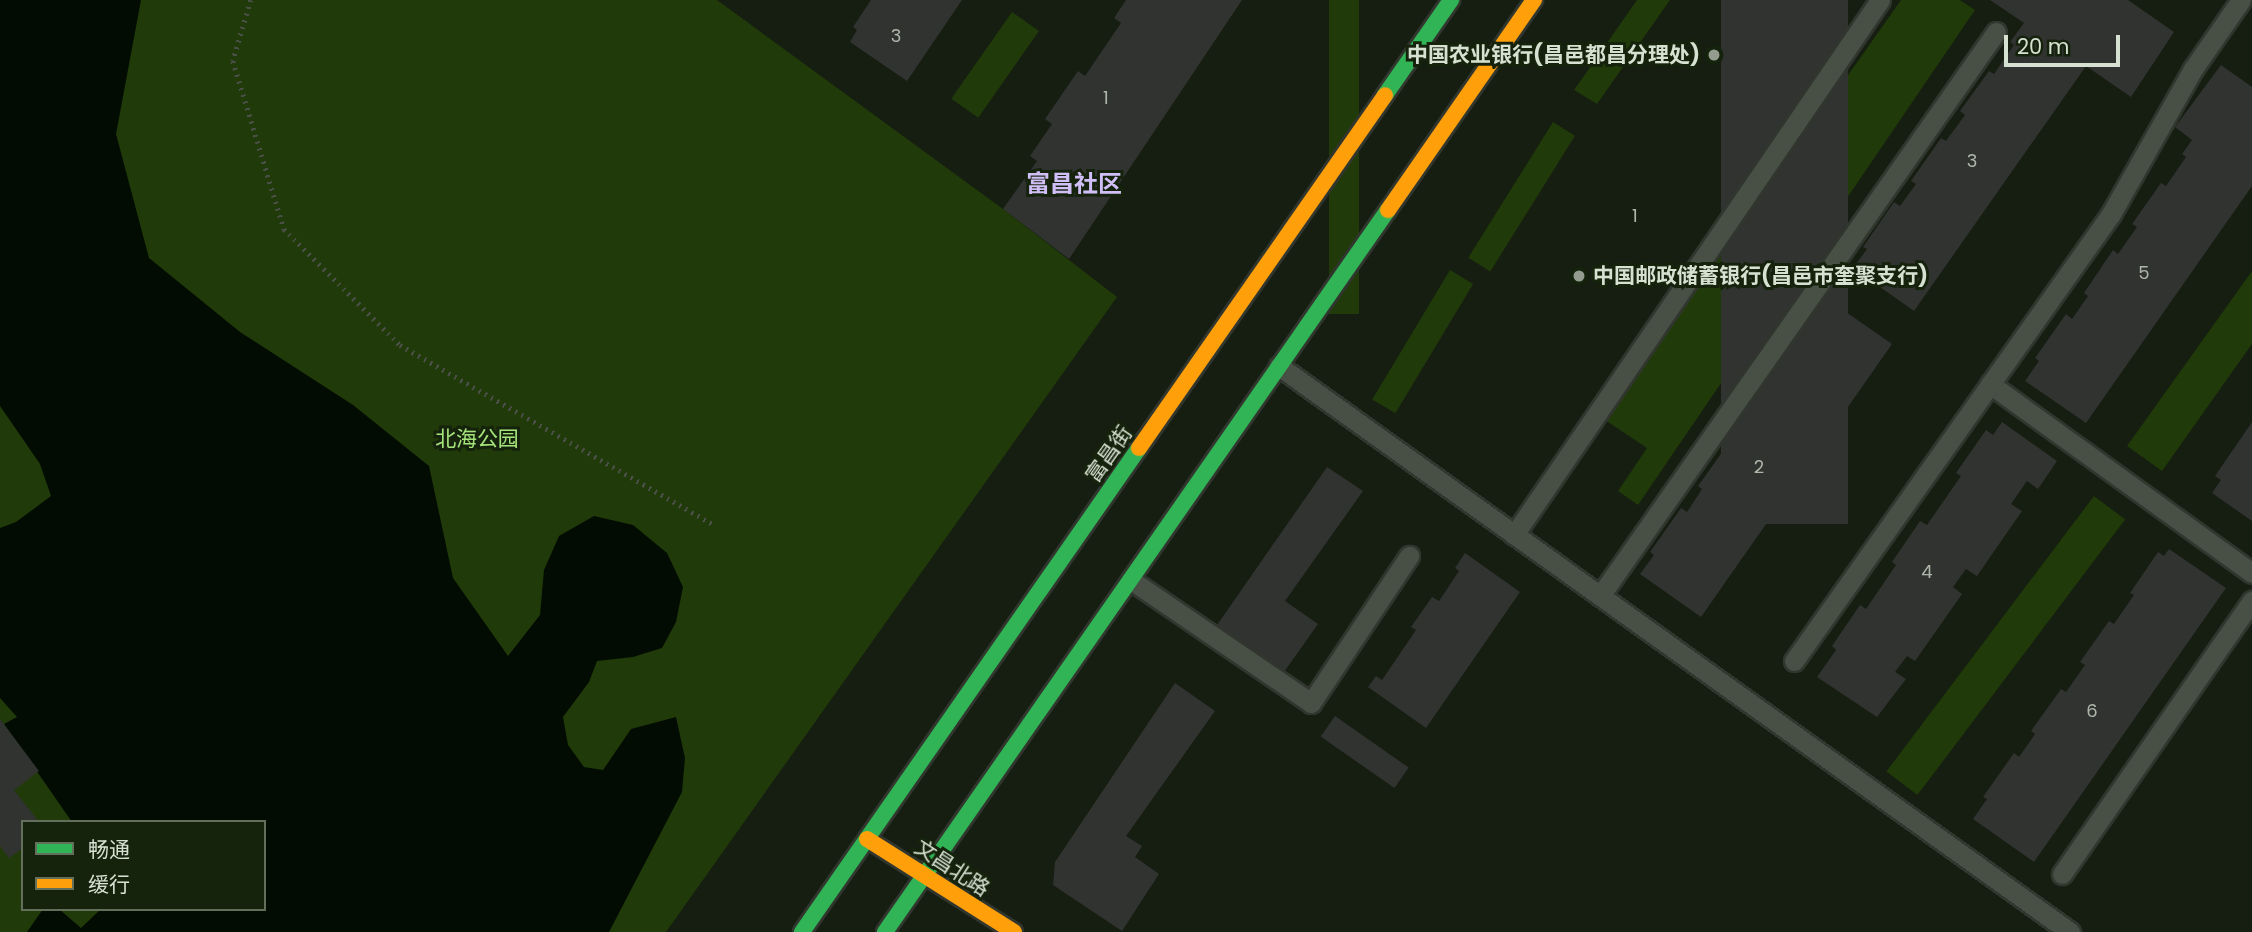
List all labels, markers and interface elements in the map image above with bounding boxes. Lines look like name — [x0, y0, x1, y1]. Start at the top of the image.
scale bar — [2007, 21, 2122, 65]
house number: 3 — [891, 25, 901, 47]
text: 20 m — [2017, 32, 2070, 61]
place label: 中国农业银行(昌邑都昌分理处) — [1407, 42, 1700, 68]
marker: 中国农业银行(昌邑都昌分理处) — [1706, 47, 1722, 63]
house number: 1 — [1103, 87, 1109, 109]
house number: 3 — [1967, 150, 1977, 172]
district label: 富昌社区 — [1026, 170, 1122, 198]
house number: 1 — [1632, 205, 1638, 227]
house number: 5 — [2138, 262, 2150, 284]
place label: 中国邮政储蓄银行(昌邑市奎聚支行) — [1593, 263, 1928, 289]
marker: 中国邮政储蓄银行(昌邑市奎聚支行) — [1571, 268, 1587, 284]
street label: 富昌街 — [1081, 421, 1137, 487]
park label: 北海公园 — [435, 426, 519, 452]
house number: 2 — [1754, 456, 1764, 478]
house number: 4 — [1921, 561, 1933, 583]
house number: 6 — [2086, 700, 2098, 722]
legend — [21, 820, 266, 911]
text: 畅通 — [88, 835, 130, 864]
street label: 文昌北路 — [910, 835, 994, 901]
text: 缓行 — [88, 870, 130, 899]

